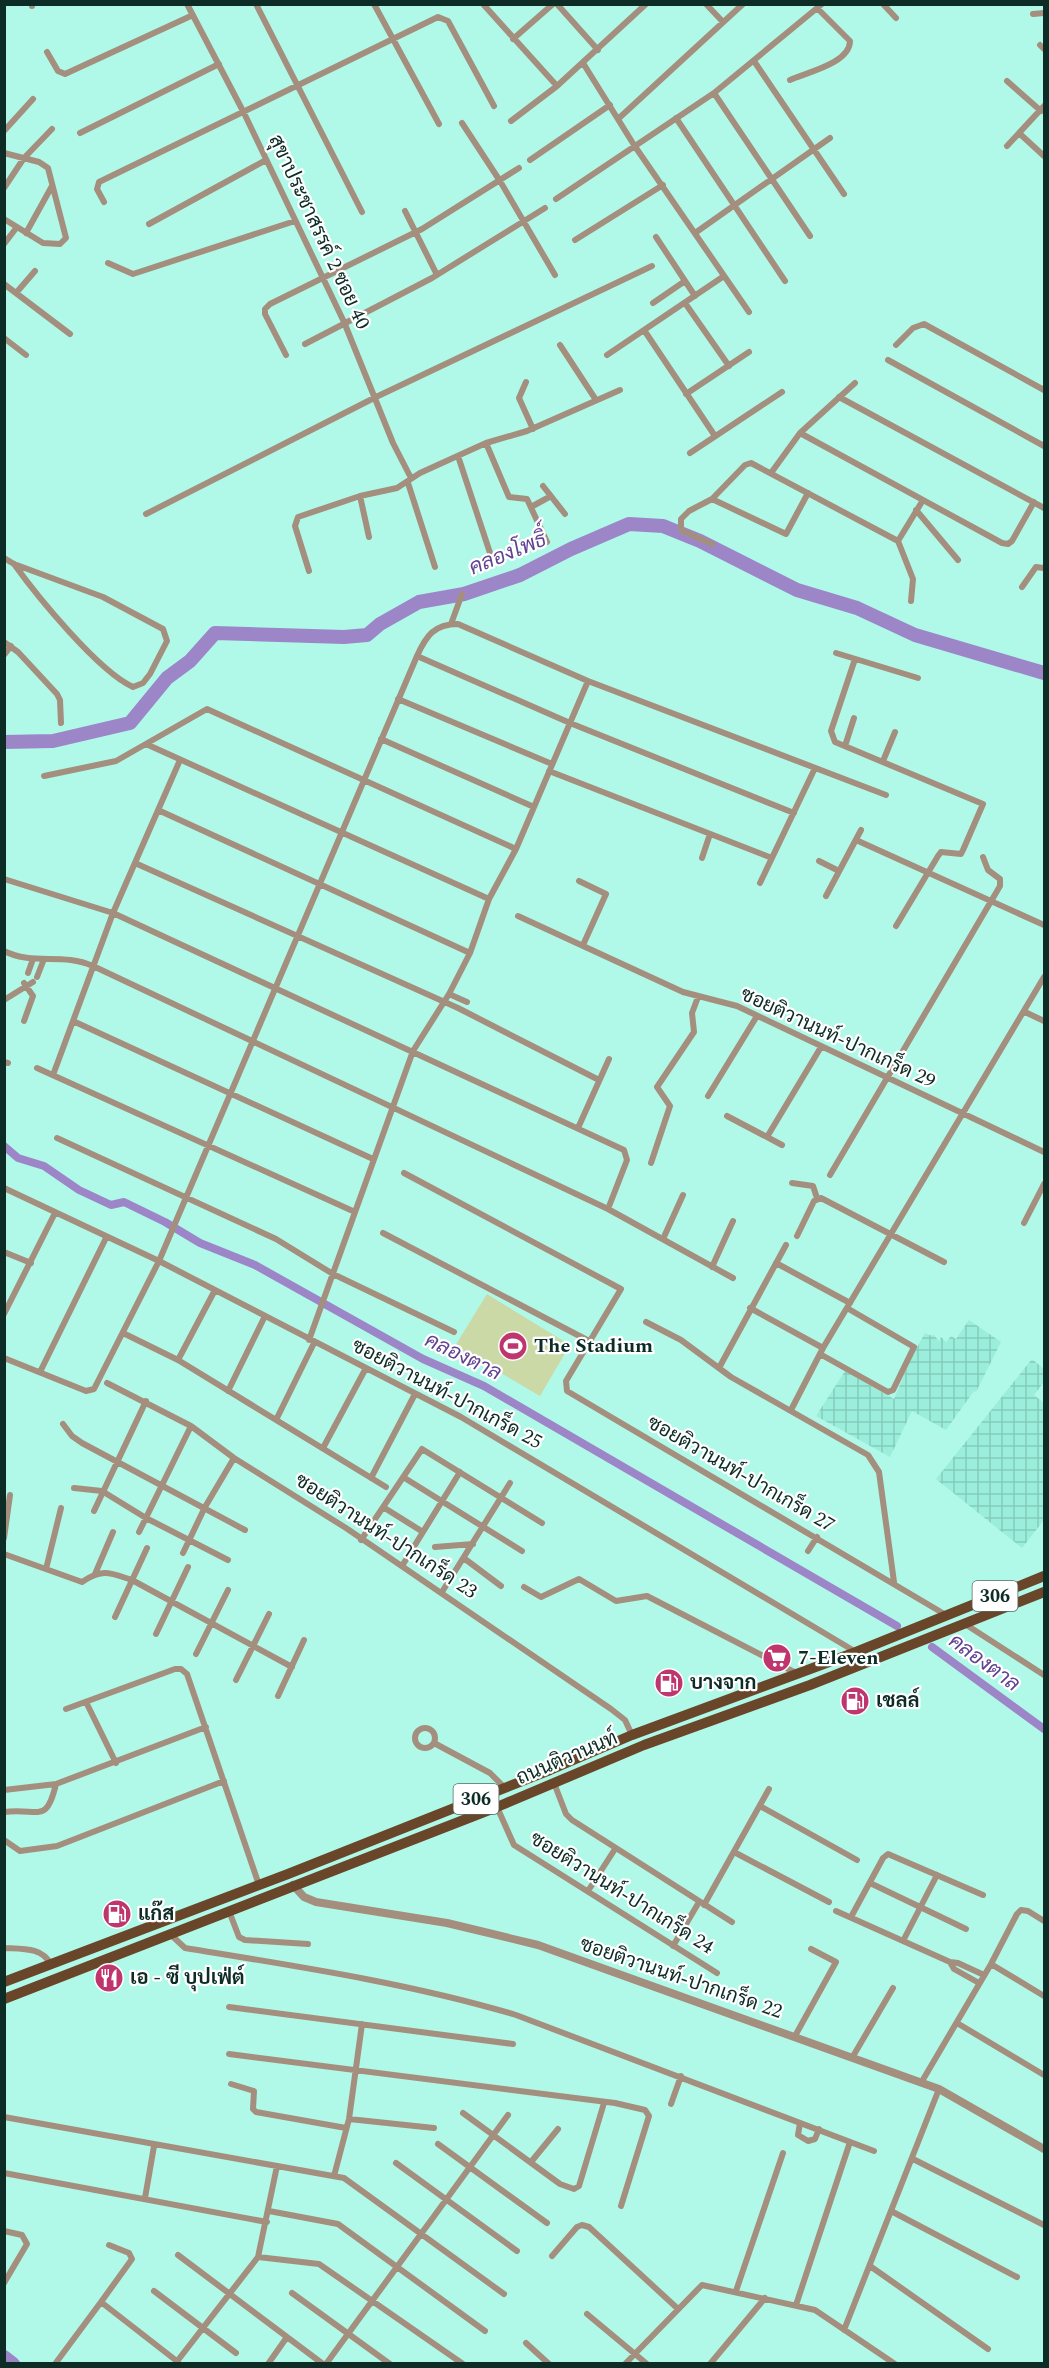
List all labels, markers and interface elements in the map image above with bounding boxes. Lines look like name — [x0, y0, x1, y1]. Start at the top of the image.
street label: สุขาประชาสรรค์ 2 ซอย 40 — [261, 130, 377, 334]
water label: คลองโพธิ์ — [462, 518, 555, 584]
street label: ซอยติวานนท์-ปากเกร็ด 29 — [735, 979, 941, 1096]
water label: คลองตาล — [419, 1325, 507, 1389]
street label: ซอยติวานนท์-ปากเกร็ด 25 — [346, 1330, 548, 1457]
sports icon: The Stadium — [497, 1330, 529, 1362]
place label: The Stadium — [534, 1331, 653, 1361]
street label: ซอยติวานนท์-ปากเกร็ด 27 — [642, 1407, 841, 1540]
street label: ซอยติวานนท์-ปากเกร็ด 23 — [289, 1465, 484, 1606]
road number: 306 — [972, 1581, 1018, 1611]
water label: คลองตาล — [941, 1626, 1027, 1700]
supermarket icon: 7-Eleven — [761, 1642, 793, 1674]
place label: 7-Eleven — [798, 1643, 879, 1673]
fuel station icon: บางจาก — [653, 1667, 685, 1699]
place label: บางจาก — [690, 1668, 756, 1698]
fuel station icon: เชลล์ — [839, 1685, 871, 1717]
place label: เชลล์ — [876, 1686, 920, 1716]
street label: ถนนติวานนท์ — [512, 1723, 622, 1793]
road number: 306 — [454, 1784, 498, 1814]
street label: ซอยติวานนท์-ปากเกร็ด 24 — [524, 1823, 720, 1962]
fuel station icon: แก๊ส — [101, 1898, 133, 1930]
place label: แก๊ส — [138, 1899, 174, 1929]
street label: ซอยติวานนท์-ปากเกร็ด 22 — [576, 1928, 787, 2027]
restaurant icon: เอ - ซี บุปเฟ่ต์ — [93, 1962, 125, 1994]
place label: เอ - ซี บุปเฟ่ต์ — [130, 1963, 245, 1993]

